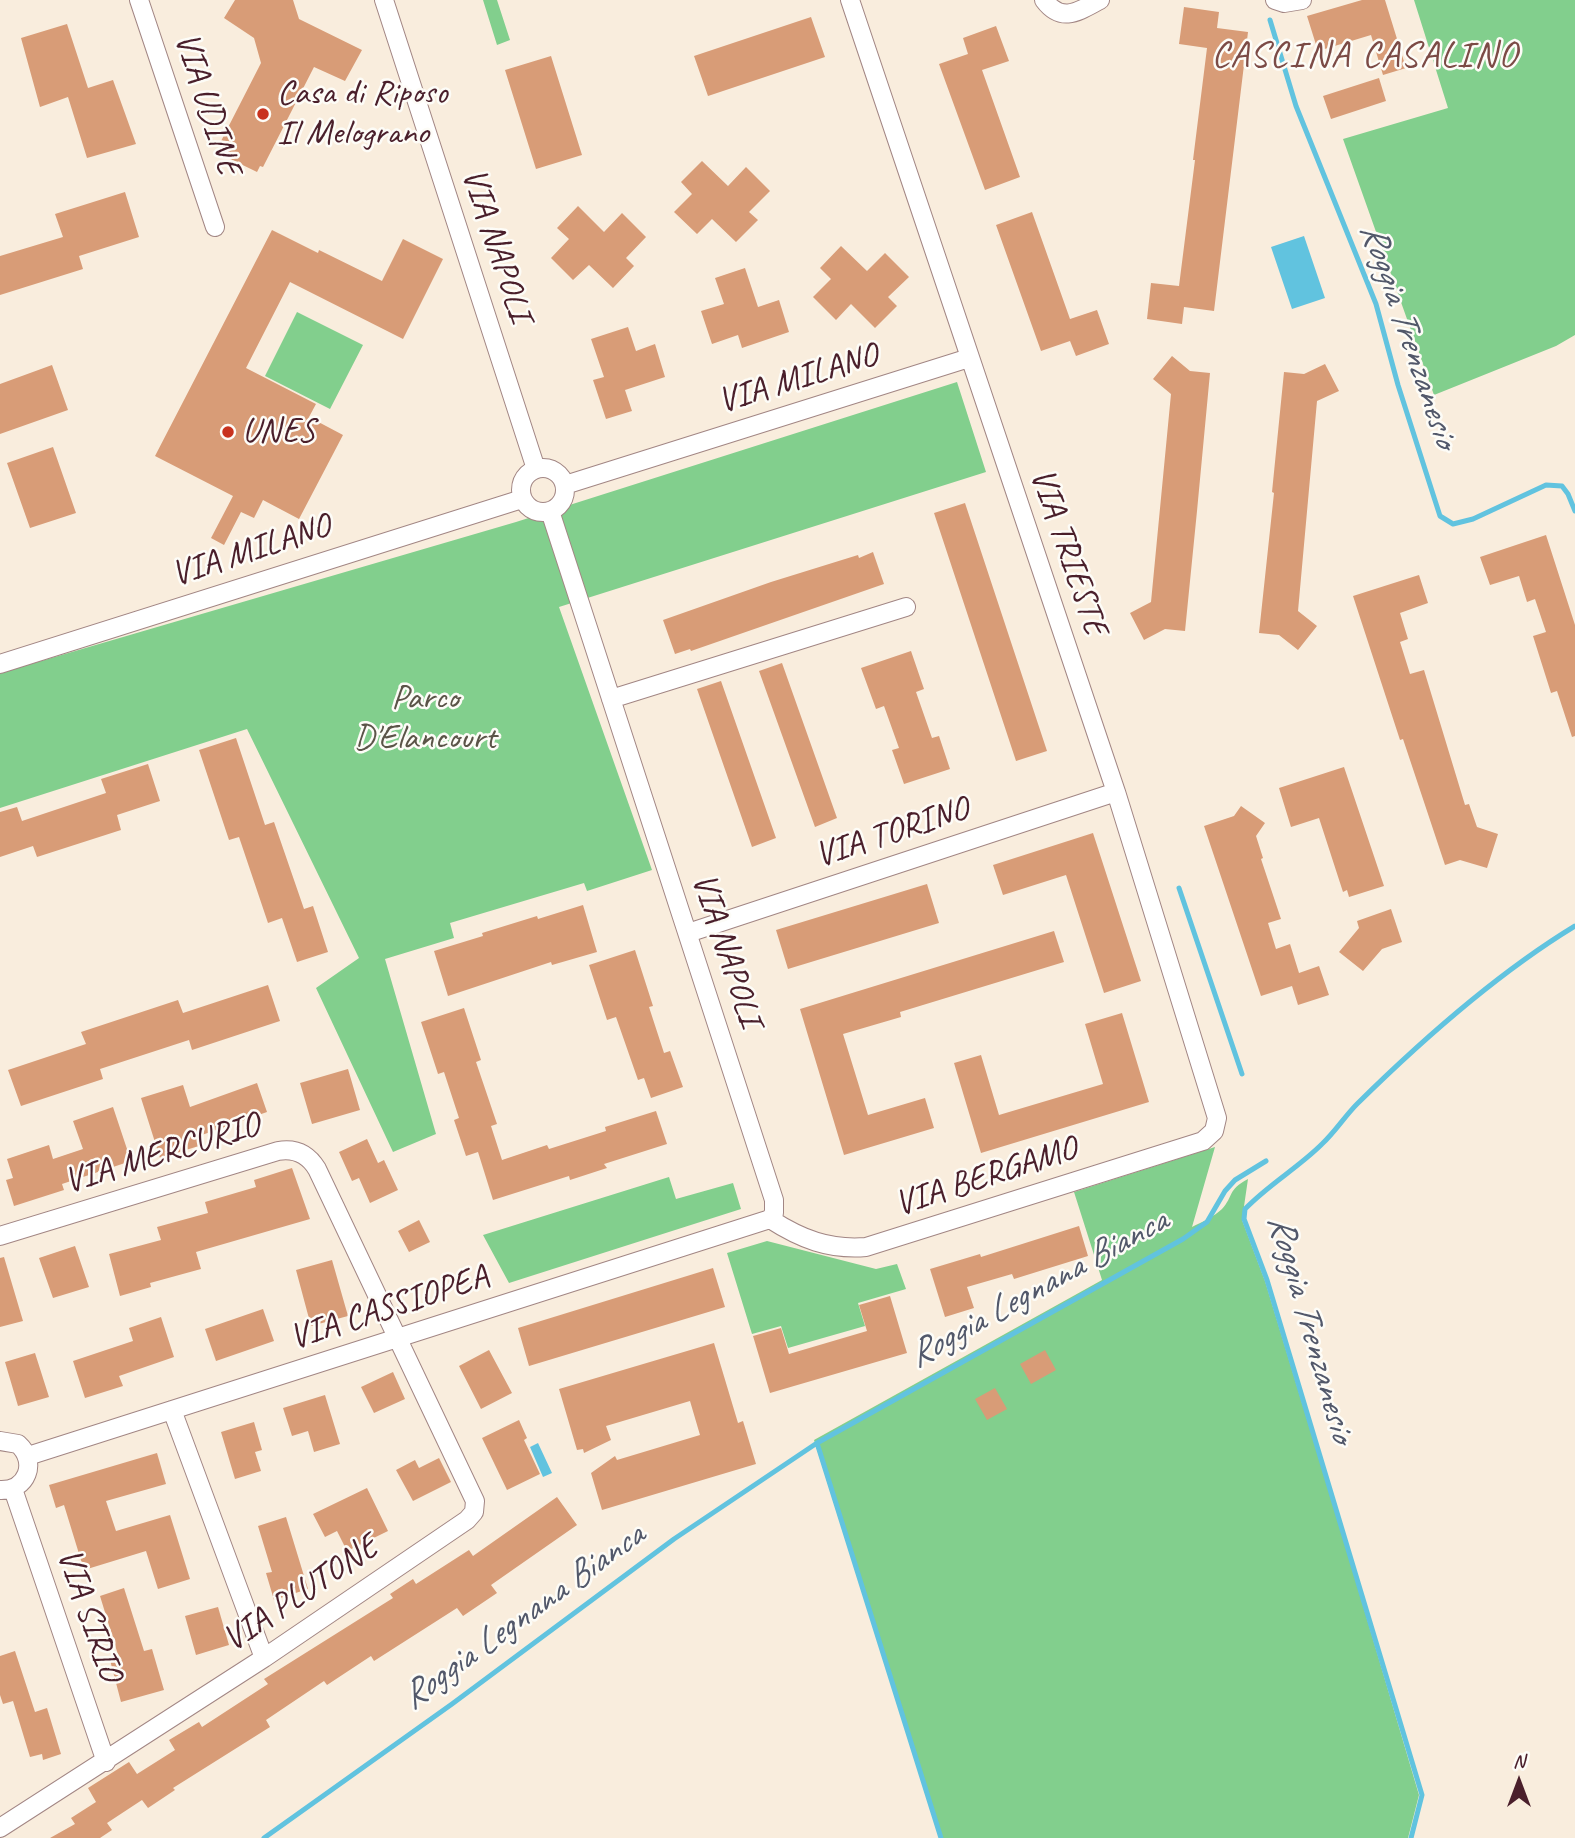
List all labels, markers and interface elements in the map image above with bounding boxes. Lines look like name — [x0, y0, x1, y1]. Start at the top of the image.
street label: VIA UDINE — [164, 27, 250, 181]
district label: CASCINA CASALINO — [1213, 34, 1517, 78]
place label: Casa di Riposo Il Melograno — [277, 73, 447, 155]
marker: Casa di Riposo Il Melograno — [255, 106, 271, 122]
street label: VIA NAPOLI — [452, 163, 540, 327]
water label: Roggia Trenzanesio — [1349, 217, 1467, 453]
street label: VIA MILANO — [713, 335, 883, 423]
place label: UNES — [242, 411, 315, 453]
marker: UNES — [220, 424, 236, 440]
street label: VIA TRIESTE — [1020, 463, 1116, 641]
street label: VIA MILANO — [166, 506, 336, 596]
park label: Parco D'Elancourt — [354, 678, 496, 760]
street label: VIA TORINO — [810, 788, 974, 878]
street label: VIA NAPOLI — [682, 868, 770, 1032]
street label: VIA MERCURIO — [59, 1104, 265, 1204]
street label: VIA BERGAMO — [890, 1128, 1082, 1226]
water label: Roggia Legnana Bianca — [901, 1199, 1175, 1379]
water label: Roggia Trenzanesio — [1256, 1210, 1364, 1446]
street label: VIA CASSIOPEA — [284, 1256, 494, 1360]
water label: Roggia Legnana Bianca — [393, 1514, 653, 1720]
street label: VIA PLUTONE — [215, 1527, 387, 1661]
street label: VIA SIRIO — [47, 1543, 131, 1687]
north arrow — [1484, 1747, 1554, 1817]
text: N — [1513, 1749, 1525, 1773]

